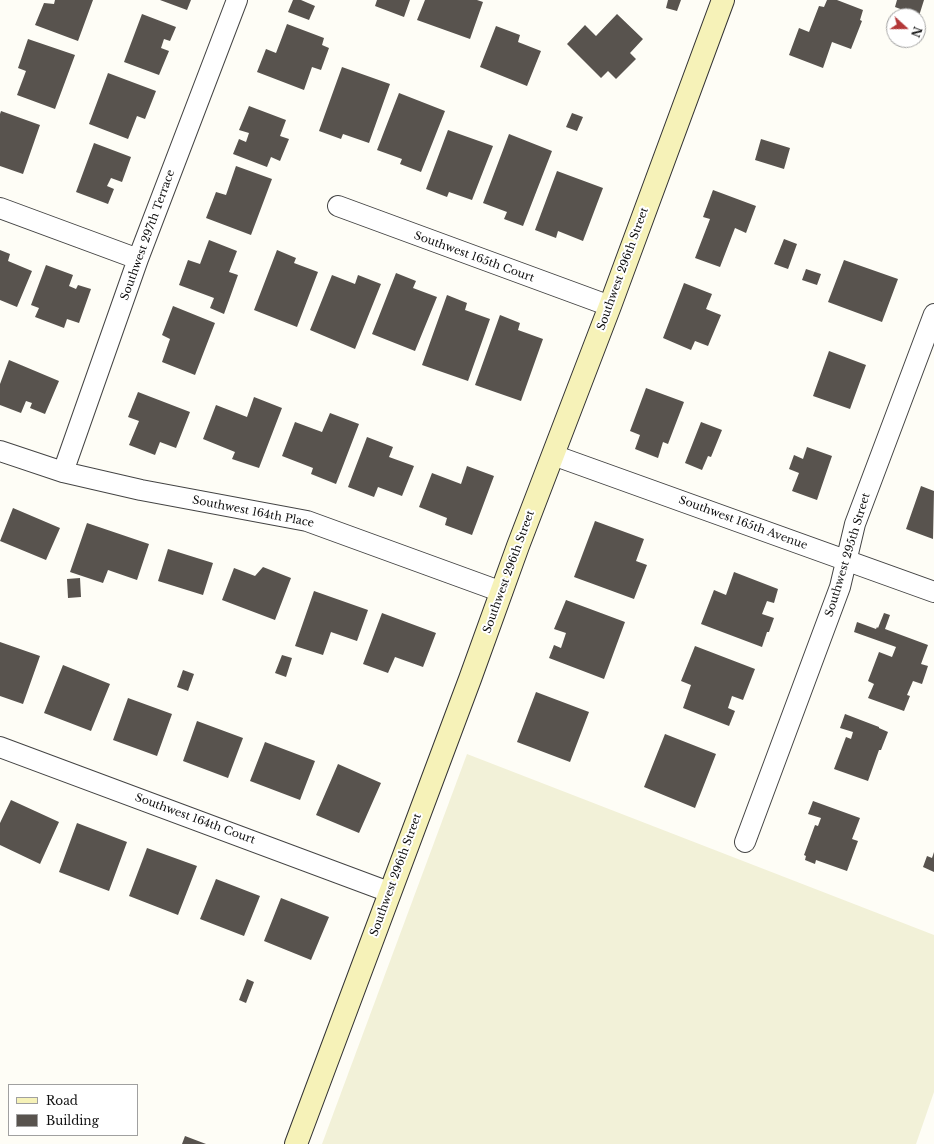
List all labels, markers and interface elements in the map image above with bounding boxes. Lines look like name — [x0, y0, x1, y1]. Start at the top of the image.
north arrow — [886, 8, 926, 48]
text: N — [908, 25, 925, 39]
street label: Southwest 297th Terrace — [118, 168, 178, 302]
street label: Southwest 296th Street — [595, 206, 651, 332]
street label: Southwest 165th Court — [412, 229, 536, 285]
street label: Southwest 295th Street — [823, 491, 873, 619]
street label: Southwest 164th Place — [191, 494, 315, 530]
street label: Southwest 165th Avenue — [677, 494, 809, 552]
street label: Southwest 296th Street — [481, 509, 537, 635]
street label: Southwest 164th Court — [133, 791, 257, 847]
street label: Southwest 296th Street — [368, 812, 424, 938]
legend — [8, 1084, 138, 1136]
text: Road — [46, 1093, 78, 1108]
text: Building — [46, 1113, 99, 1128]

